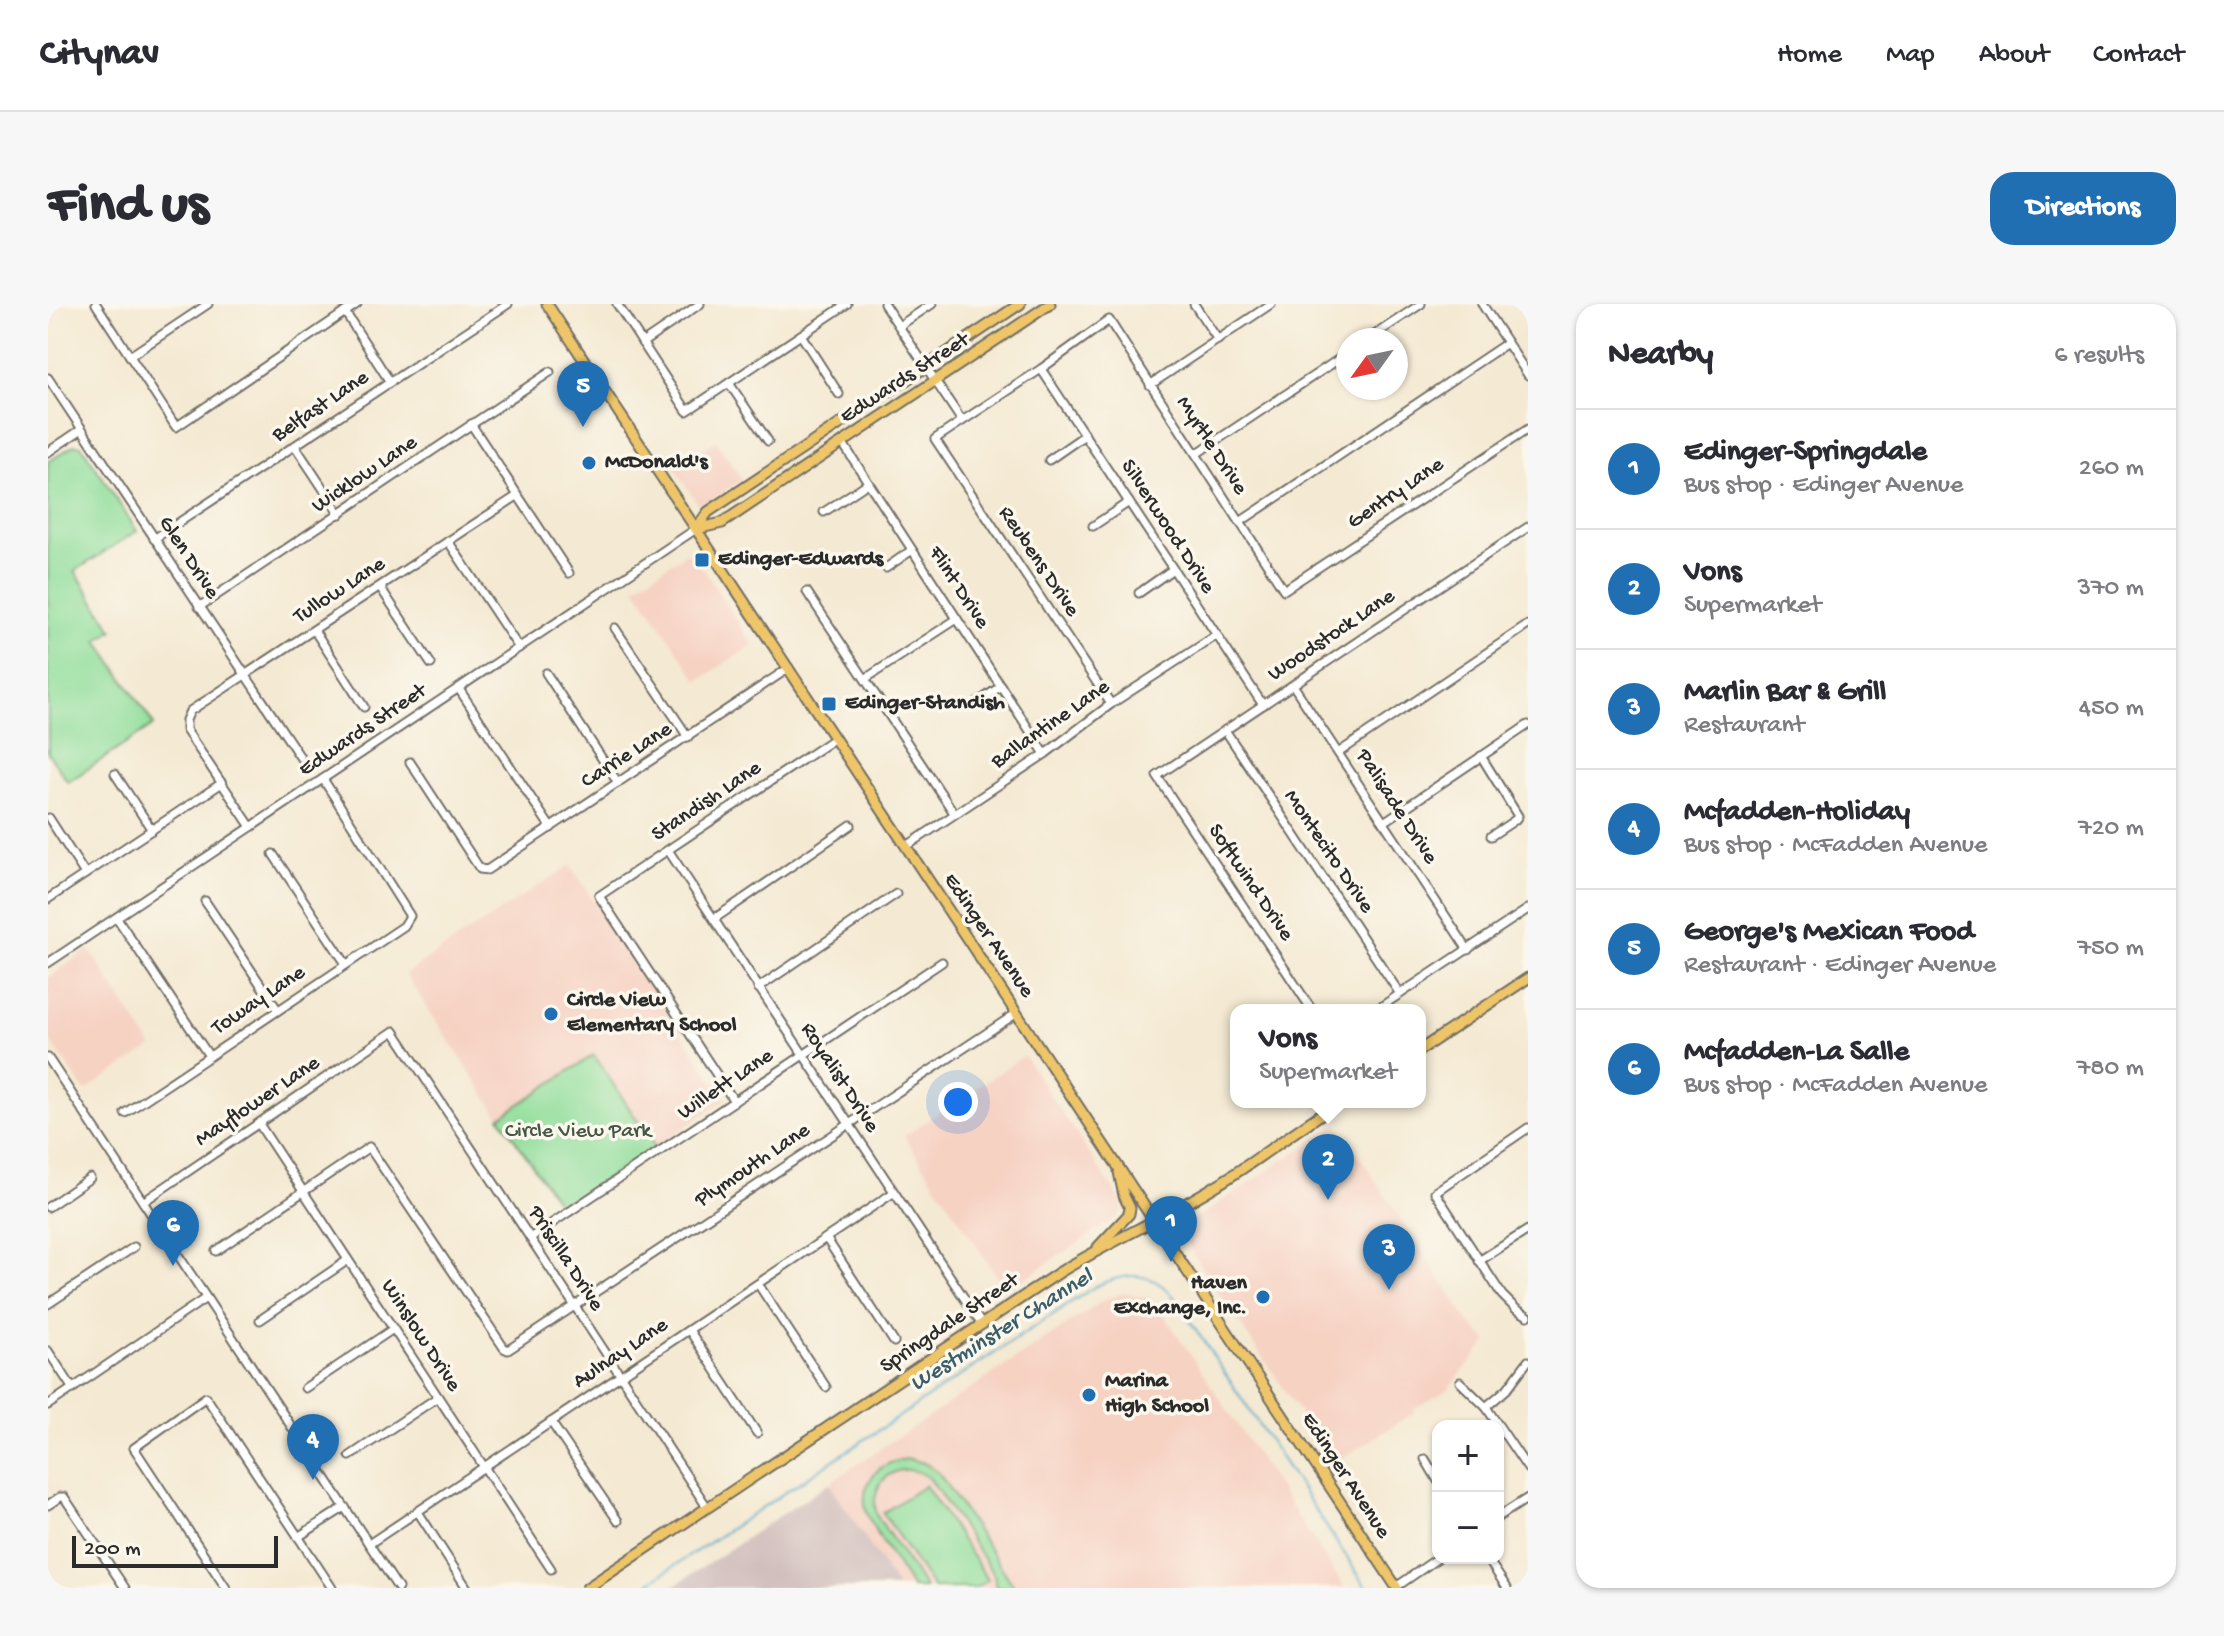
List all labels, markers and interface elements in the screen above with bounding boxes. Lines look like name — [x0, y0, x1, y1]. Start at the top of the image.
text: Citynav — [40, 33, 159, 77]
text: Home — [1777, 39, 1842, 72]
text: Map — [1886, 39, 1935, 72]
text: About — [1979, 39, 2049, 72]
text: Contact — [2093, 39, 2184, 72]
button: Directions — [1990, 172, 2176, 245]
text: Find us — [48, 175, 208, 241]
street label: Edwards Street — [836, 327, 976, 430]
north arrow — [1336, 328, 1408, 400]
text: Nearby — [1608, 336, 1713, 376]
text: 6 results — [2054, 341, 2144, 372]
pin: 5 — [557, 361, 609, 427]
street label: Belfast Lane — [267, 365, 375, 449]
street label: Myrtle Drive — [1170, 392, 1253, 501]
street label: Wicklow Lane — [307, 430, 423, 520]
text: Edinger-Springdale — [1684, 436, 1927, 471]
place label: McDonald's — [605, 450, 709, 476]
street label: Gentry Lane — [1343, 452, 1450, 536]
marker: McDonald's — [580, 454, 598, 472]
text: 1 — [1629, 454, 1639, 485]
text: 260 m — [2079, 454, 2144, 485]
street label: Silverwood Drive — [1114, 455, 1220, 599]
text: Bus stop · Edinger Avenue — [1684, 471, 1963, 502]
street label: Reubens Drive — [991, 502, 1085, 623]
street label: Glen Drive — [152, 512, 225, 605]
street label: Flint Drive — [921, 541, 995, 635]
place label: Edinger-Edwards — [718, 547, 885, 573]
street label: Tullow Lane — [288, 551, 391, 631]
marker: Edinger-Edwards — [693, 551, 711, 569]
text: Vons — [1684, 556, 1742, 591]
text: 2 — [1628, 574, 1640, 605]
text: 370 m — [2078, 574, 2144, 605]
street label: Woodstock Lane — [1264, 584, 1401, 688]
text: Supermarket — [1684, 591, 1821, 622]
street label: Ballantine Lane — [986, 674, 1116, 776]
text: Marlin Bar & Grill — [1684, 676, 1886, 711]
street label: Edwards Street — [294, 678, 434, 783]
place label: Edinger-Standish — [845, 691, 1005, 717]
text: 3 — [1627, 694, 1641, 725]
text: 450 m — [2079, 694, 2144, 725]
marker: Edinger-Standish — [820, 695, 838, 713]
text: Restaurant — [1684, 711, 1804, 742]
street label: Carrie Lane — [577, 717, 678, 795]
street label: Palisade Drive — [1349, 744, 1443, 870]
street label: Standish Lane — [647, 755, 767, 848]
street label: Montecito Drive — [1277, 785, 1379, 919]
text: Mcfadden-Holiday — [1684, 796, 1910, 831]
text: 4 — [1628, 814, 1640, 845]
text: 720 m — [2078, 814, 2144, 845]
street label: Softwind Drive — [1201, 819, 1299, 947]
text: Bus stop · McFadden Avenue — [1684, 831, 1987, 862]
street label: Edinger Avenue — [937, 869, 1040, 1004]
text: George's Mexican Food — [1684, 916, 1974, 951]
text: 5 — [1627, 934, 1641, 965]
text: 750 m — [2077, 934, 2144, 965]
text: Restaurant · Edinger Avenue — [1684, 951, 1996, 982]
street label: Toway Lane — [206, 960, 311, 1043]
place label: Circle View Elementary School — [566, 988, 737, 1039]
popup — [1230, 1004, 1426, 1108]
marker: Circle View Elementary School — [542, 1005, 560, 1023]
street label: Royalist Drive — [794, 1018, 885, 1138]
text: Vons — [1259, 1023, 1317, 1058]
text: Mcfadden-La Salle — [1684, 1036, 1909, 1071]
street label: Willett Lane — [673, 1043, 779, 1126]
street label: Mayflower Lane — [191, 1050, 326, 1153]
text: 6 — [1627, 1054, 1641, 1085]
text: 780 m — [2077, 1054, 2144, 1085]
text: Supermarket — [1259, 1058, 1397, 1089]
text: Bus stop · McFadden Avenue — [1684, 1071, 1987, 1102]
your location — [938, 1082, 978, 1122]
street label: Plymouth Lane — [690, 1118, 816, 1215]
park label: Circle View Park — [505, 1119, 653, 1145]
pin: 2 — [1302, 1134, 1354, 1200]
pin: 1 — [1145, 1196, 1197, 1262]
pin: 6 — [147, 1200, 199, 1266]
street label: Priscilla Drive — [521, 1201, 609, 1317]
pin: 3 — [1363, 1224, 1415, 1290]
water label: Westminster Channel — [905, 1262, 1100, 1399]
street label: Springdale Street — [876, 1267, 1026, 1380]
place label: Haven Exchange, Inc. — [1114, 1271, 1248, 1322]
street label: Winslow Drive — [374, 1275, 466, 1398]
marker: Haven Exchange, Inc. — [1254, 1288, 1272, 1306]
street label: Aulnay Lane — [569, 1312, 674, 1395]
place label: Marina High School — [1105, 1369, 1209, 1420]
marker: Marina High School — [1080, 1386, 1098, 1404]
street label: Edinger Avenue — [1295, 1408, 1396, 1544]
pin: 4 — [287, 1414, 339, 1480]
map controls — [1432, 1420, 1504, 1564]
button: + — [1432, 1420, 1504, 1492]
button: − — [1432, 1492, 1504, 1564]
scale bar — [72, 1532, 278, 1568]
text: 200 m — [84, 1537, 141, 1563]

